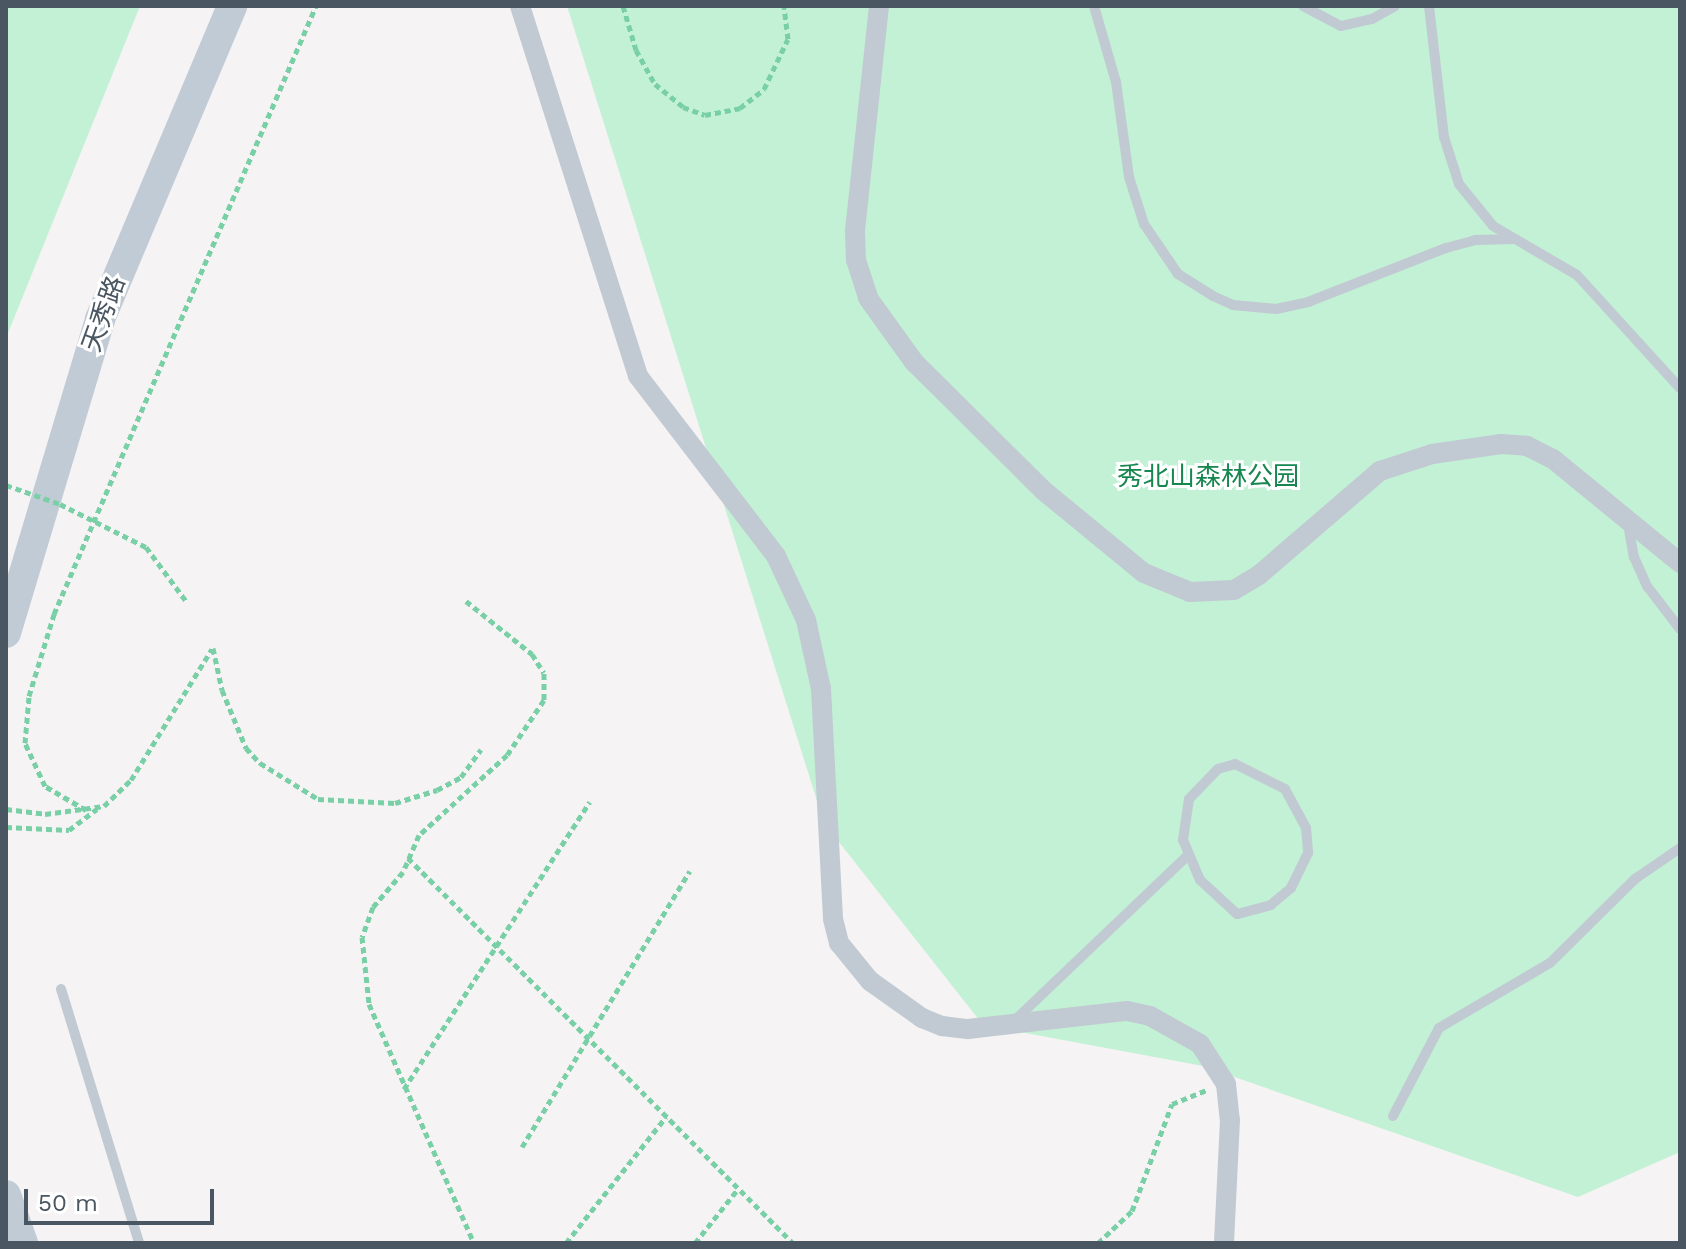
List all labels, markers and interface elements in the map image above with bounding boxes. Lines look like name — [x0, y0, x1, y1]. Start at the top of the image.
street label: 天秀路 — [76, 272, 132, 356]
park label: 秀北山森林公园 — [1117, 461, 1299, 493]
scale bar — [28, 1173, 218, 1223]
text: 50 m — [38, 1189, 98, 1217]

